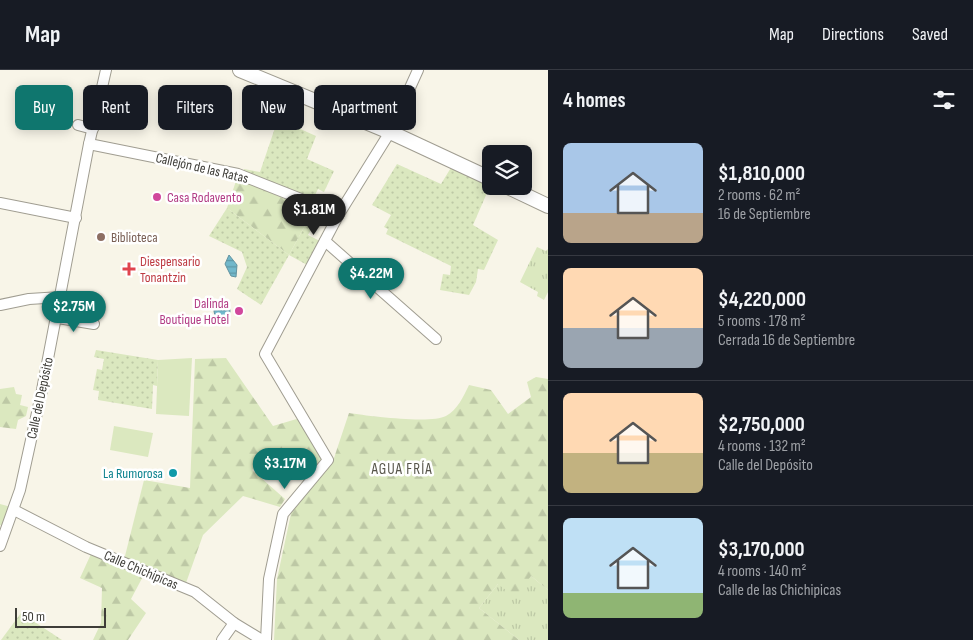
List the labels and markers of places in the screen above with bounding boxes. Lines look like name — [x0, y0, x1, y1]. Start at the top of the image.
place label: Casa Rodavento — [167, 189, 242, 206]
marker: Casa Rodavento — [151, 191, 163, 203]
pin: $1.81M — [273, 194, 355, 236]
place label: Biblioteca — [111, 229, 158, 246]
marker: Biblioteca — [95, 231, 107, 243]
place label: Diespensario Tonantzin — [140, 253, 201, 286]
pin: $4.22M — [330, 258, 412, 300]
marker: Diespensario Tonantzin — [122, 262, 136, 276]
pin: $2.75M — [33, 290, 115, 333]
place label: Dalinda Boutique Hotel — [159, 295, 229, 328]
marker: Dalinda Boutique Hotel — [233, 305, 245, 317]
pin: $3.17M — [244, 448, 326, 490]
place label: La Rumorosa — [103, 465, 163, 482]
marker: La Rumorosa — [167, 467, 179, 479]

